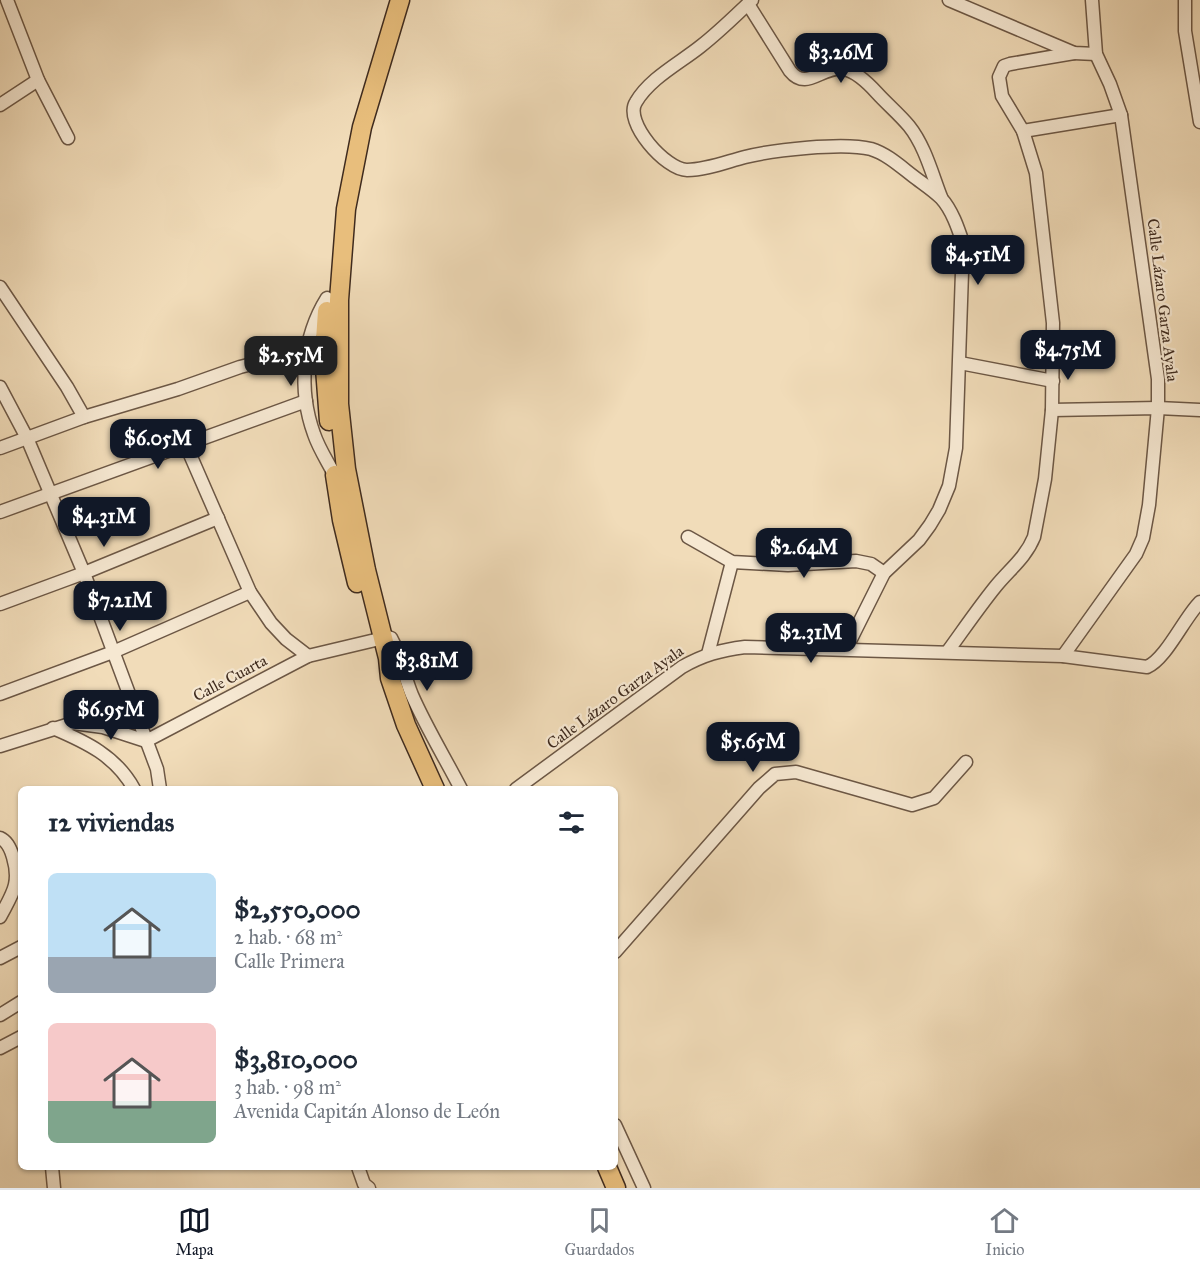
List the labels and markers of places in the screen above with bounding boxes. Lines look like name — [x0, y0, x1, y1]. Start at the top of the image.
pin: $3.26M — [792, 33, 890, 84]
pin: $4.51M — [929, 235, 1027, 286]
pin: $4.75M — [1019, 330, 1117, 381]
pin: $2.55M — [242, 336, 340, 387]
pin: $6.05M — [109, 419, 207, 470]
pin: $4.31M — [55, 497, 153, 548]
pin: $2.64M — [755, 528, 853, 579]
pin: $7.21M — [71, 581, 169, 632]
pin: $2.31M — [762, 613, 860, 664]
pin: $3.81M — [378, 641, 476, 692]
pin: $6.95M — [62, 690, 160, 741]
pin: $5.65M — [704, 722, 802, 773]

